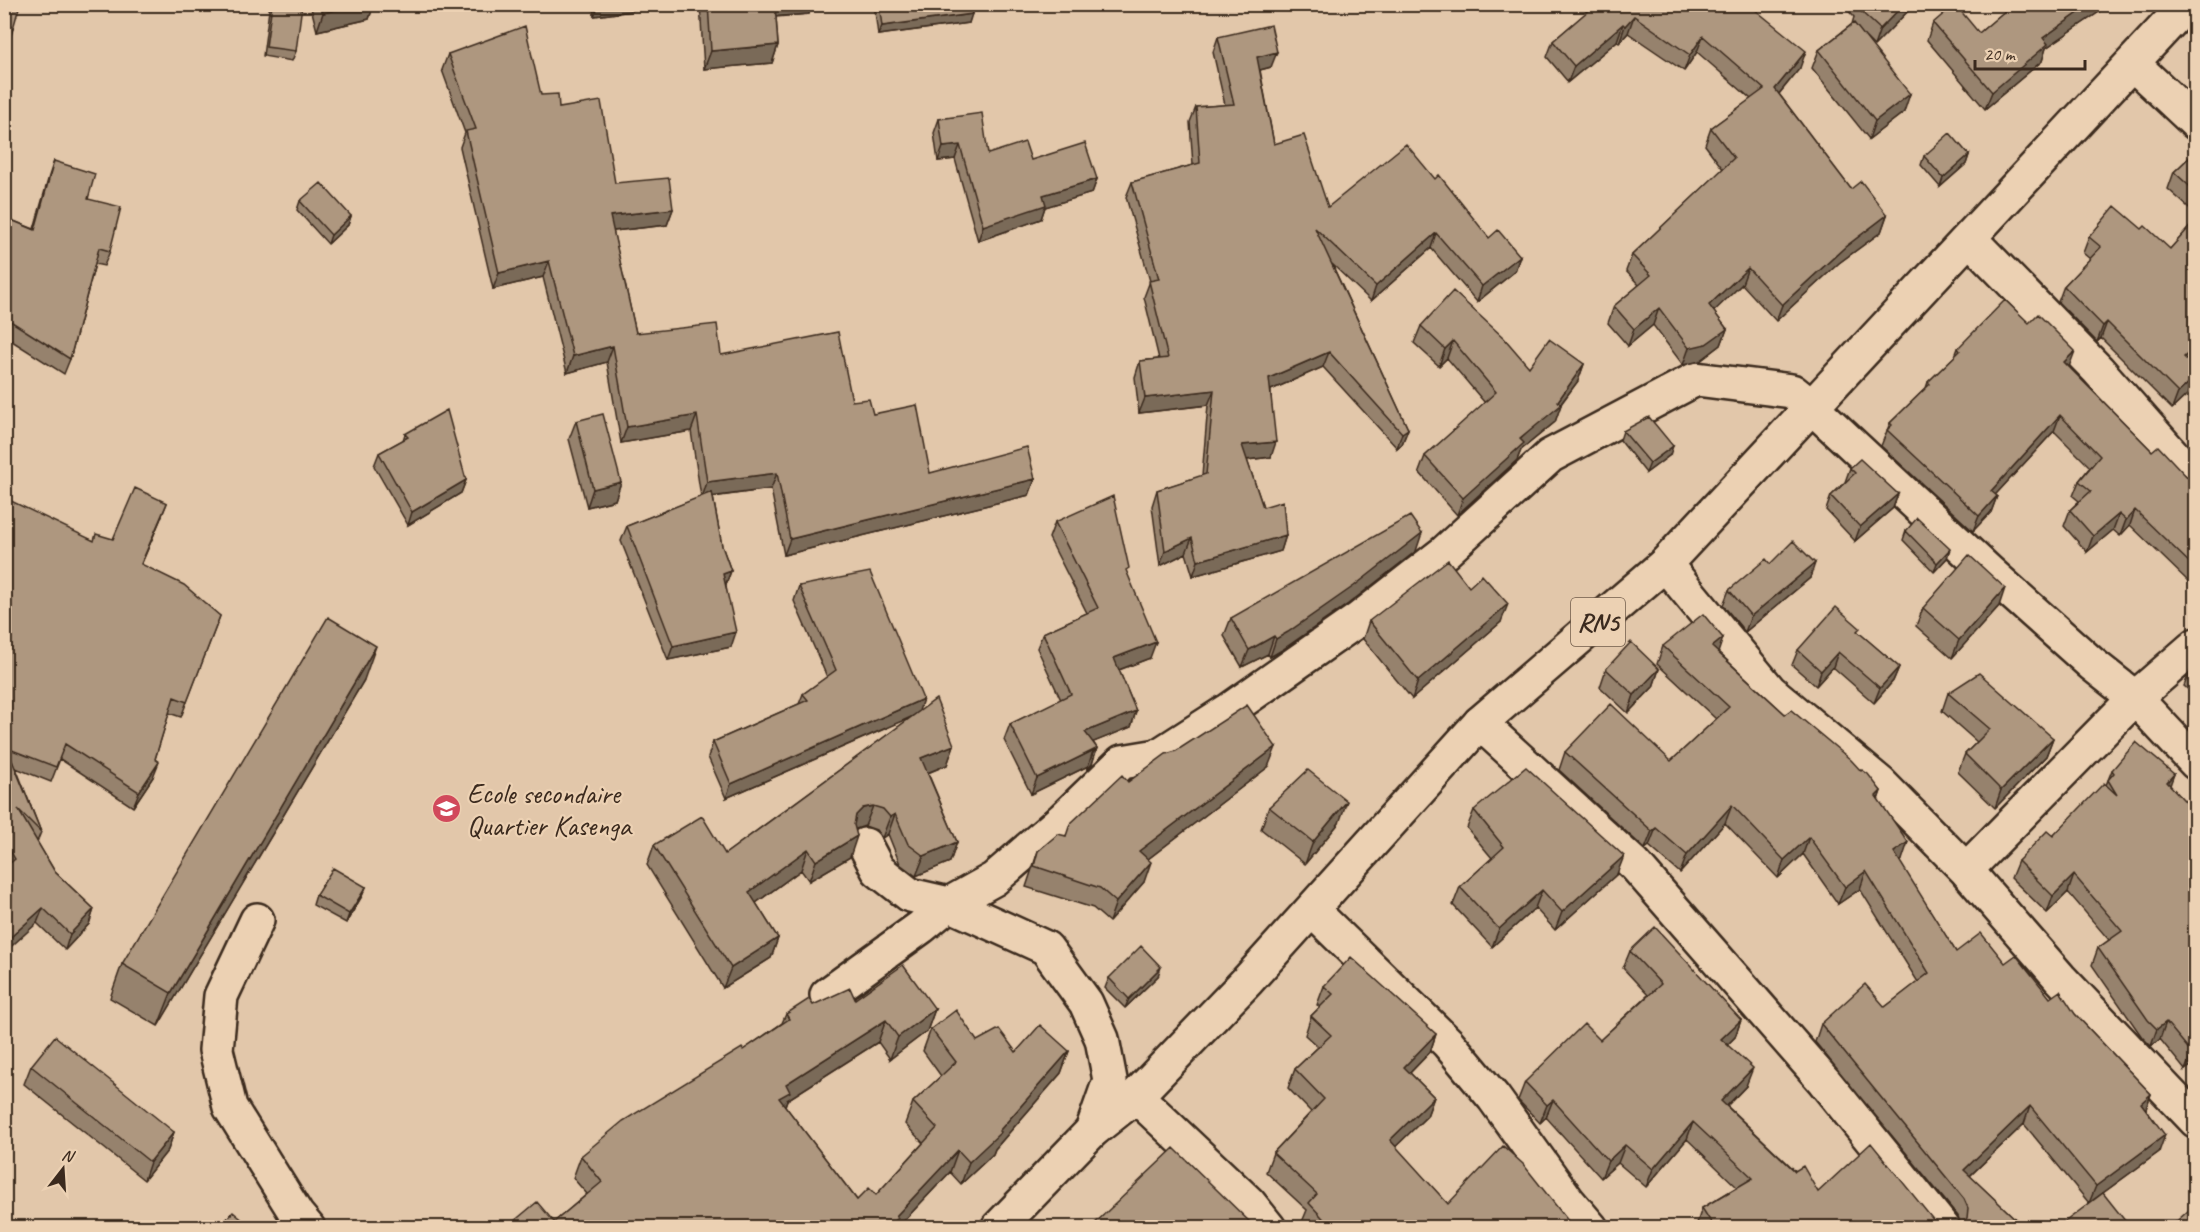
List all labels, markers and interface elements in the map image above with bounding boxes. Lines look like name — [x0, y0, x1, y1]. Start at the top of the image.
scale bar — [1975, 33, 2084, 71]
text: 20 m — [1984, 43, 2017, 65]
road number: RN5 — [1571, 598, 1625, 646]
place label: Ecole secondaire Quartier Kasenga — [467, 776, 633, 843]
school or university icon: Ecole secondaire Quartier Kasenga — [430, 793, 462, 825]
north arrow — [33, 1139, 93, 1199]
text: N — [59, 1145, 78, 1168]

